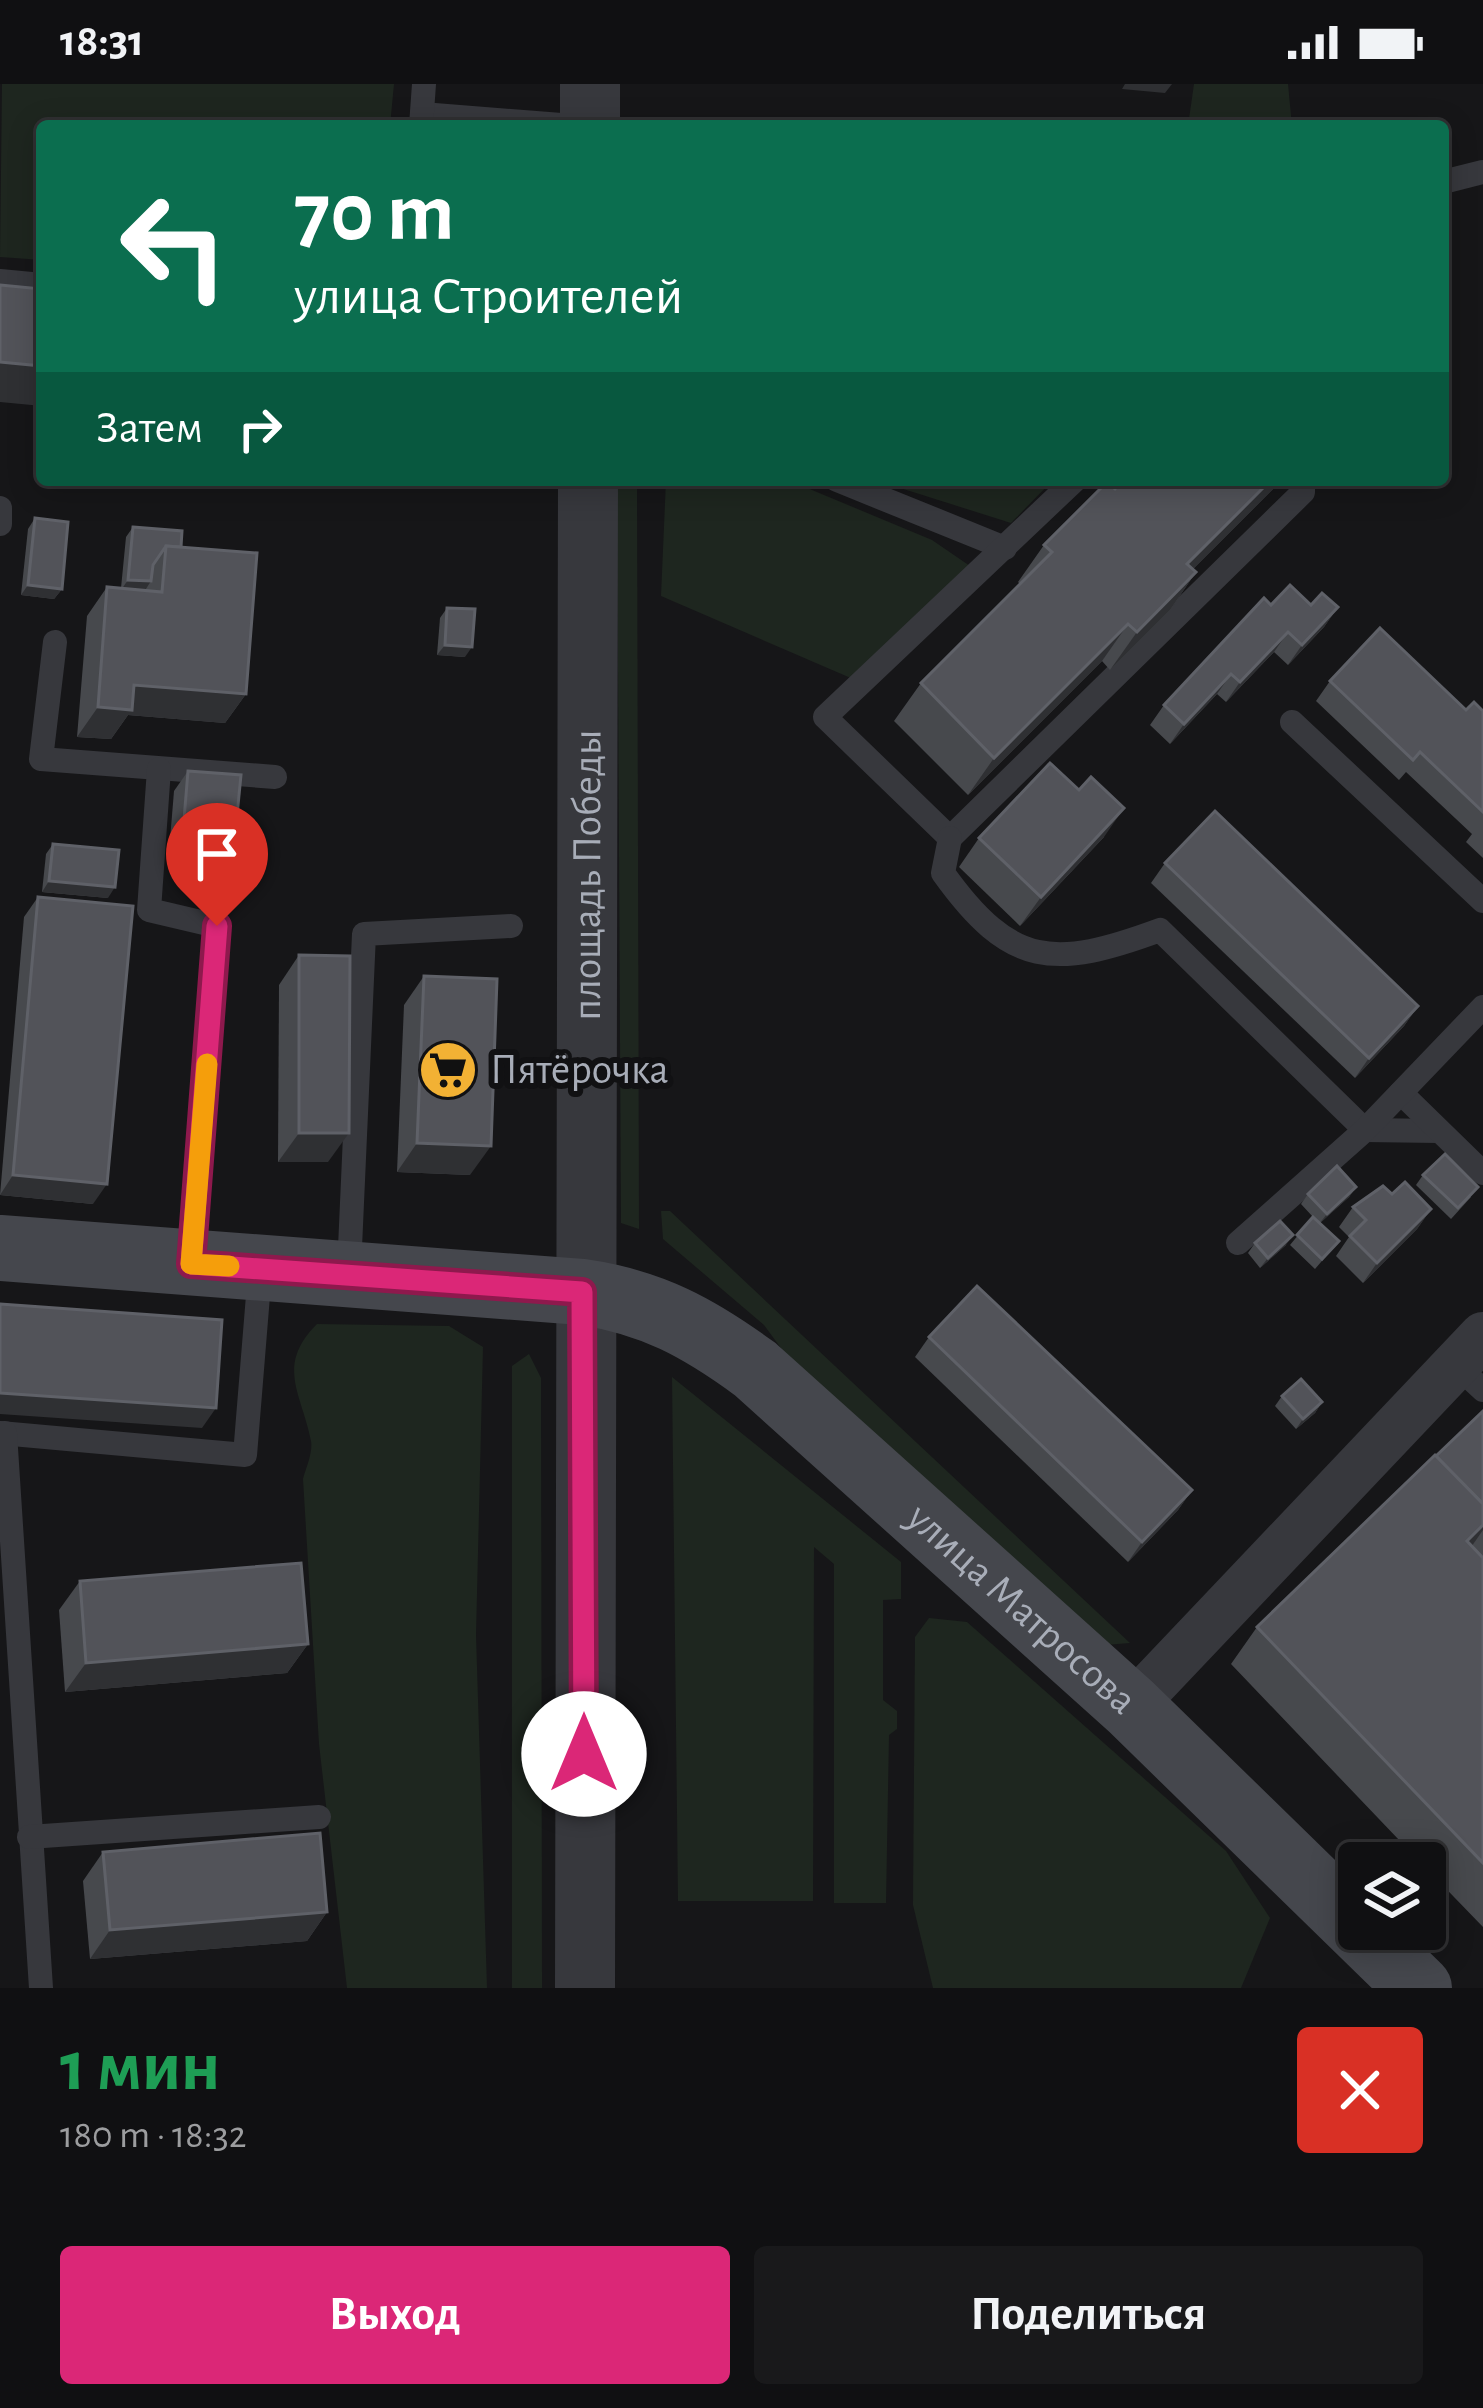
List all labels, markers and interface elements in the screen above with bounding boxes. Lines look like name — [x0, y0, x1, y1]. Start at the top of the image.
text: 18:31 — [60, 19, 144, 64]
icon: left — [96, 168, 252, 324]
text: 70 m — [294, 172, 455, 256]
text: улица Строителей — [294, 270, 683, 324]
icon: right — [227, 396, 293, 462]
text: Затем — [96, 406, 203, 451]
street label: площадь Победы — [566, 729, 609, 1021]
pin — [166, 803, 268, 926]
icon: arrive — [184, 821, 250, 887]
supermarket icon: Пятёрочка — [417, 1039, 479, 1101]
place label: Пятёрочка — [490, 1049, 669, 1091]
street label: улица Матросова — [898, 1495, 1144, 1722]
position arrow — [521, 1691, 647, 1817]
map controls — [1338, 1842, 1446, 1950]
button: layers — [1338, 1842, 1446, 1950]
button: close — [1297, 2027, 1423, 2153]
text: 1 мин — [60, 2031, 221, 2103]
text: 180 m · 18:32 — [60, 2116, 247, 2155]
button: Выход — [60, 2246, 730, 2384]
button: Поделиться — [754, 2246, 1423, 2384]

